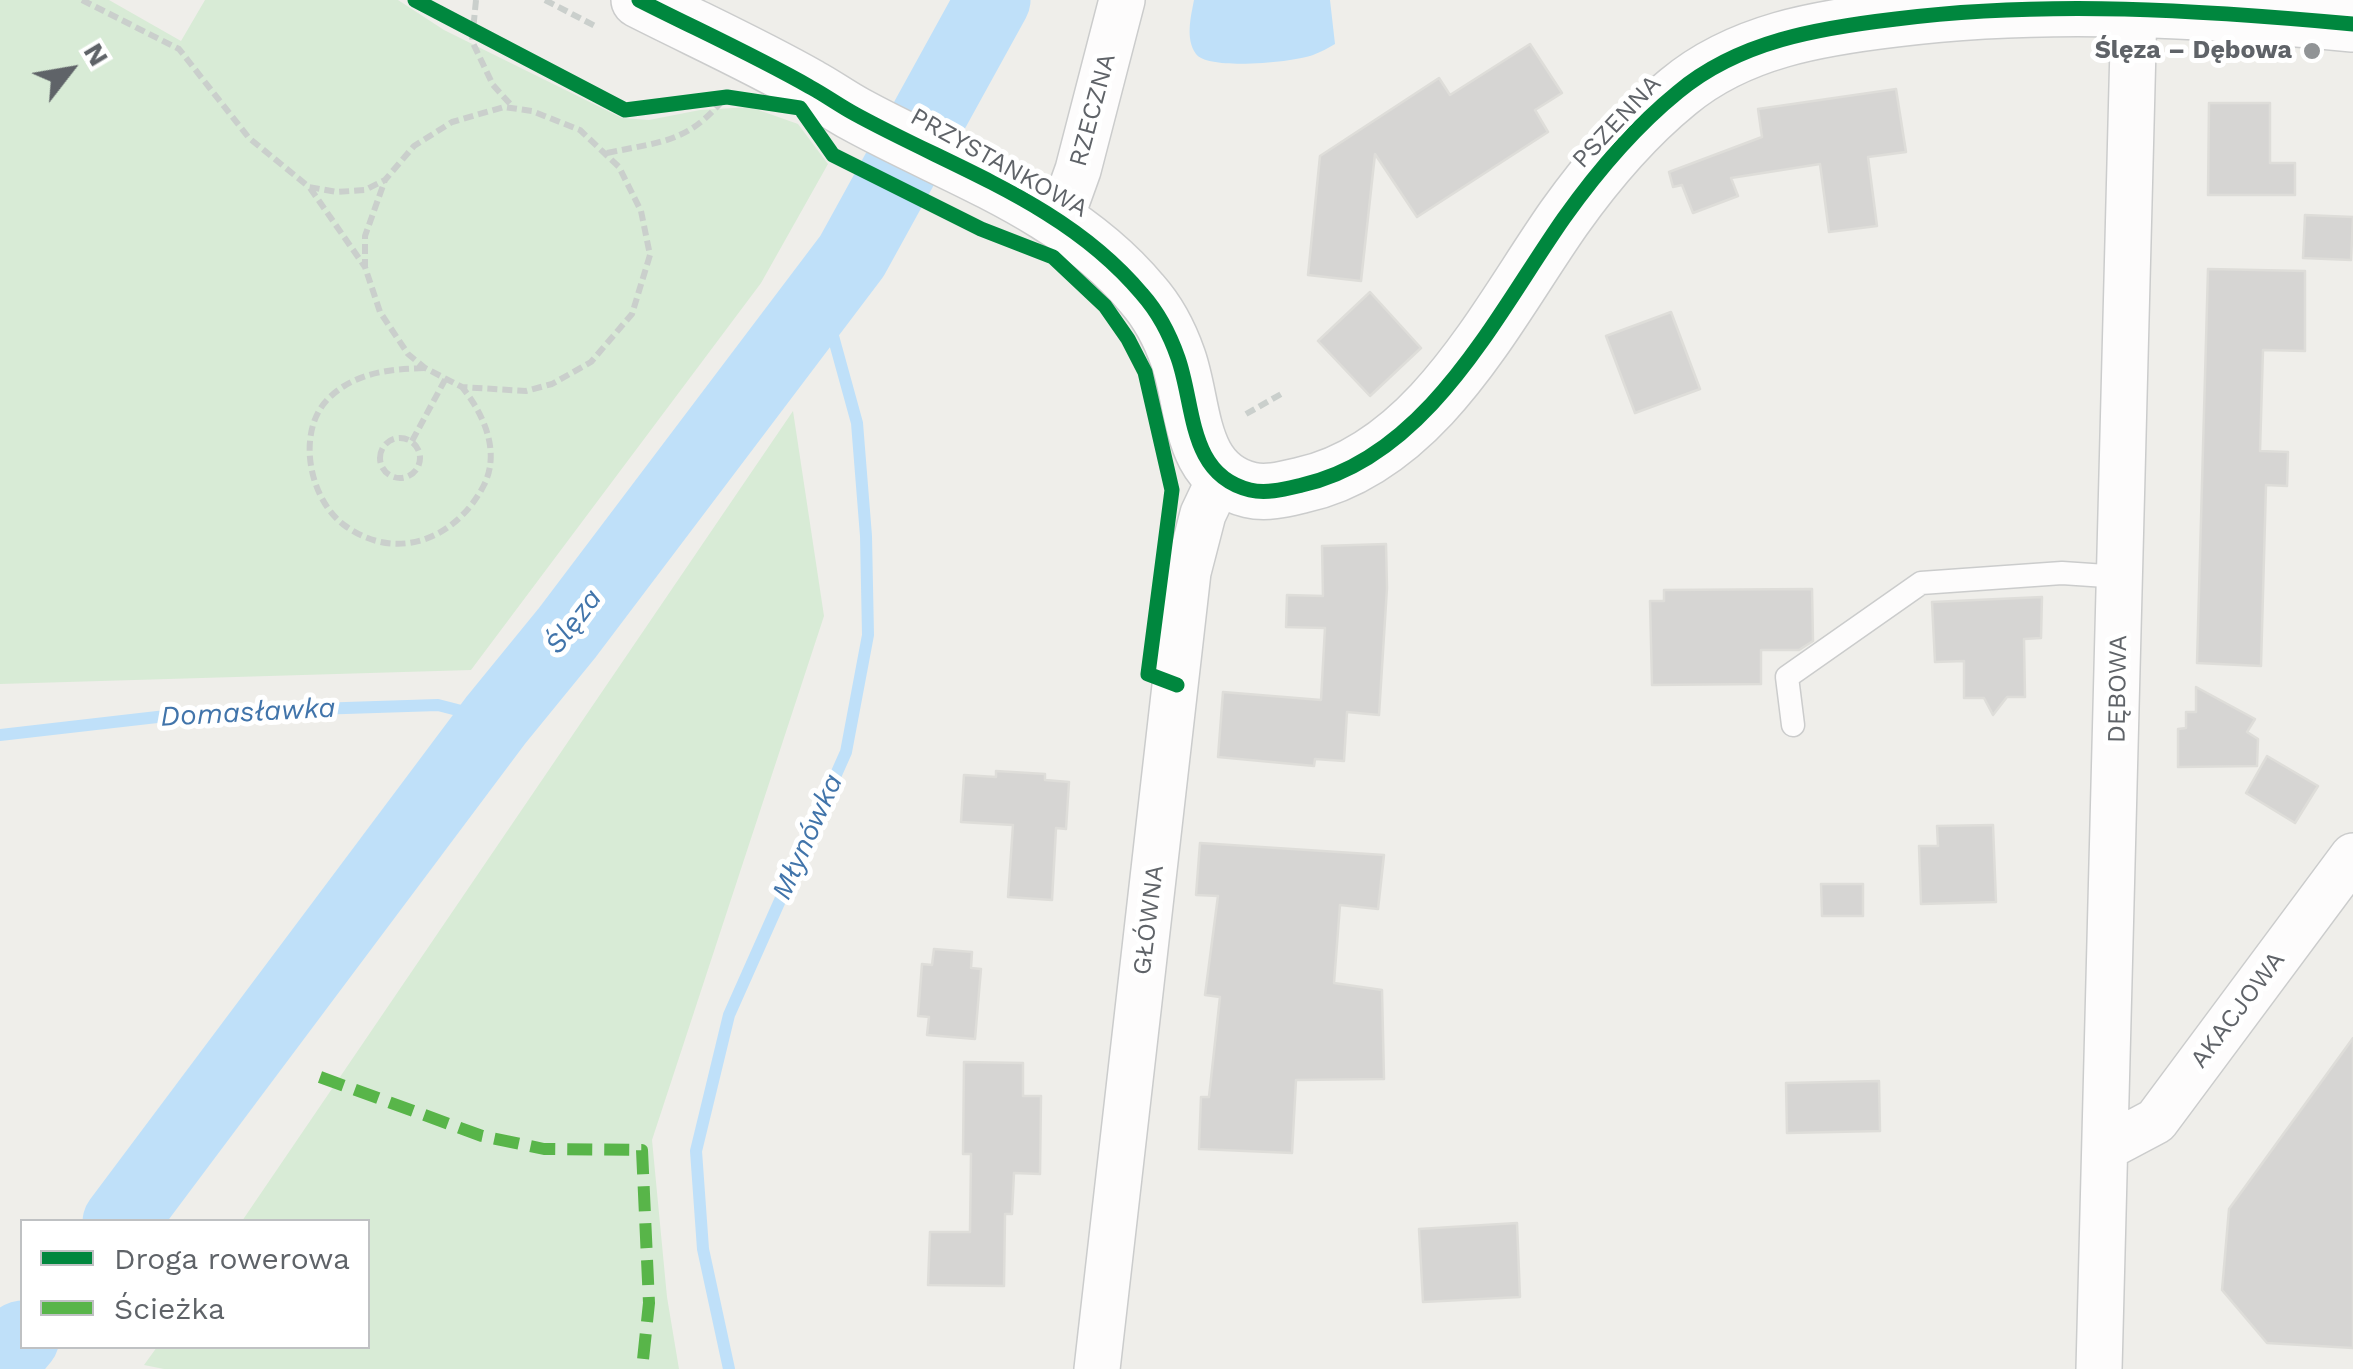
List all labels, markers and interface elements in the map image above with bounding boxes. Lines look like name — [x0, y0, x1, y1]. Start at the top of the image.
north arrow — [20, 20, 120, 120]
place label: Ślęza – Dębowa — [2095, 36, 2292, 66]
text: N — [77, 37, 116, 72]
marker: Ślęza – Dębowa — [2301, 40, 2323, 62]
street label: RZECZNA — [1064, 50, 1122, 170]
street label: PSZENNA — [1566, 69, 1668, 175]
street label: PRZYSTANKOWA — [905, 102, 1093, 224]
water label: Ślęza — [539, 583, 609, 661]
street label: DĘBOWA — [2102, 635, 2134, 743]
water label: Domasławka — [159, 692, 337, 734]
water label: Młynówka — [765, 769, 851, 905]
street label: GŁÓWNA — [1127, 863, 1171, 977]
street label: AKACJOWA — [2184, 946, 2292, 1074]
legend — [20, 1219, 370, 1349]
text: Droga rowerowa — [114, 1241, 350, 1276]
text: Ścieżka — [114, 1291, 225, 1326]

